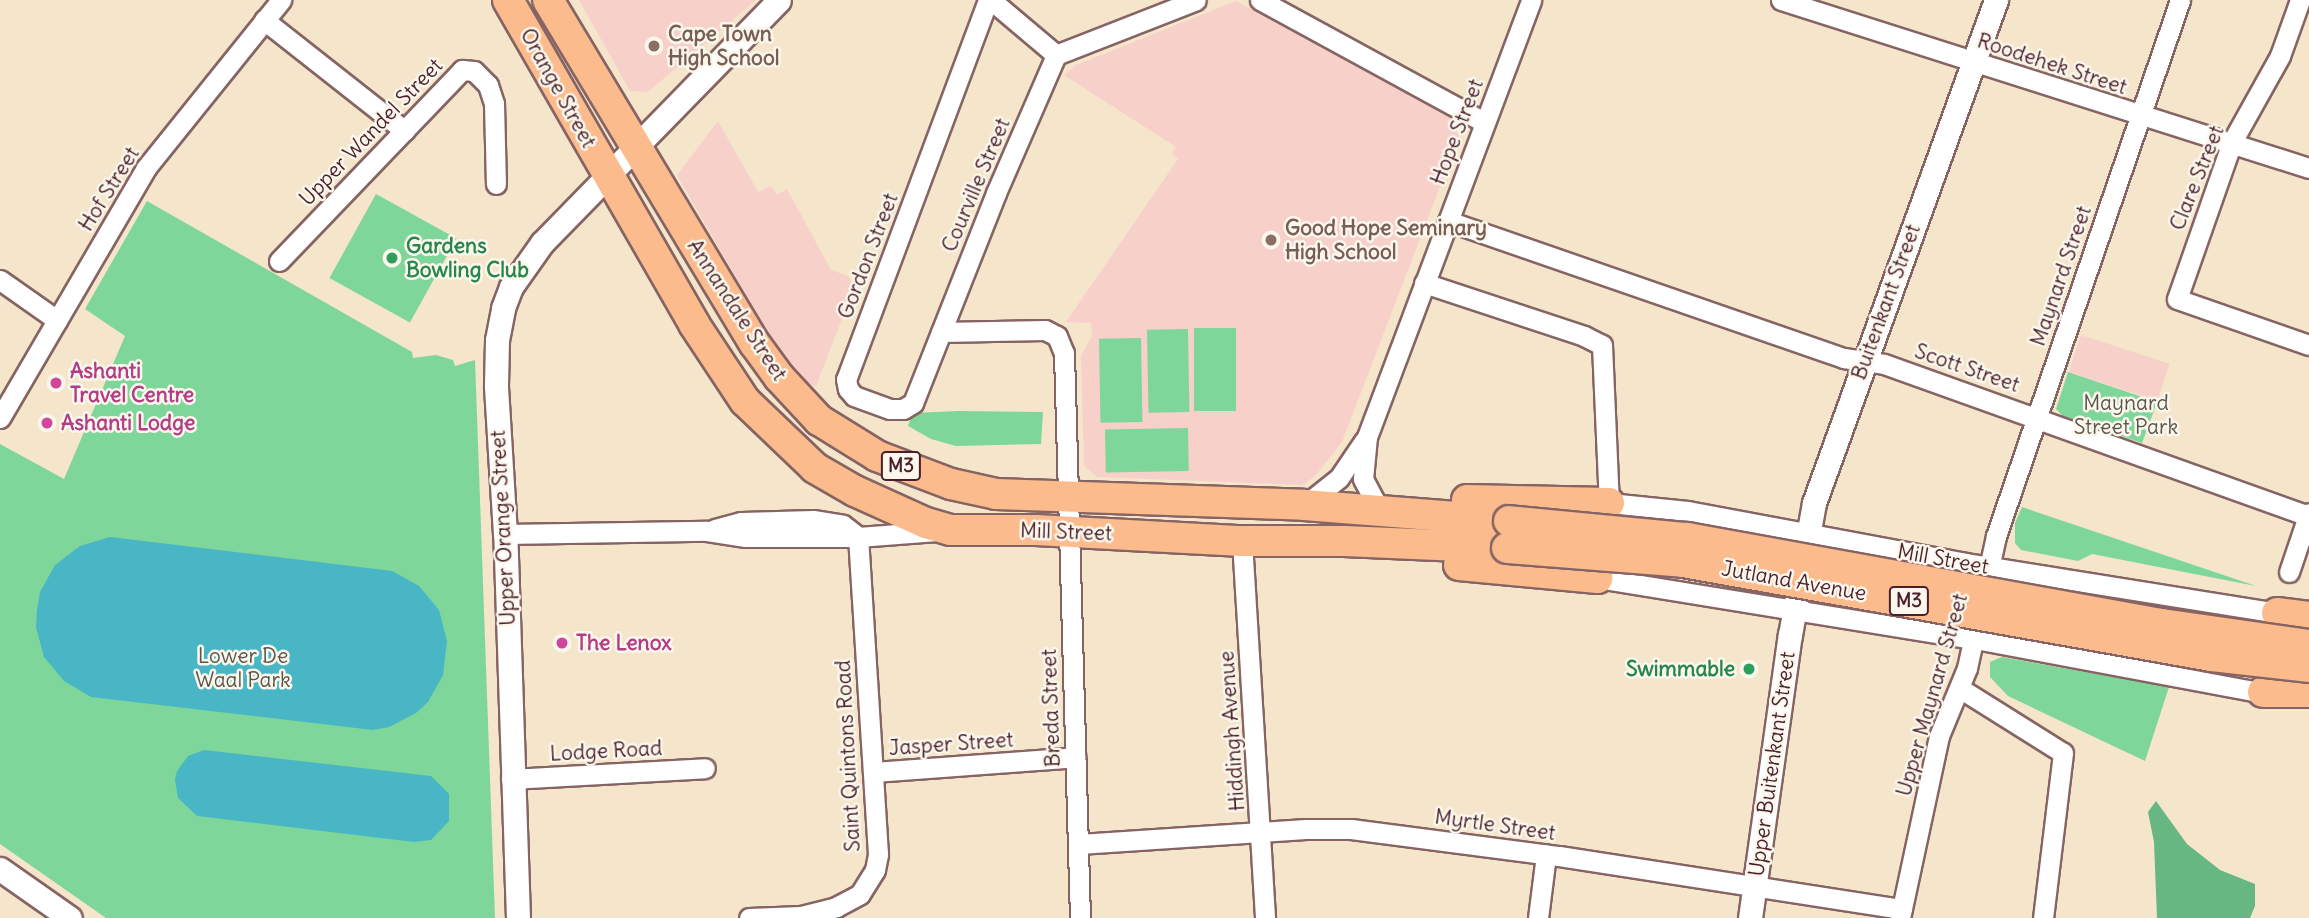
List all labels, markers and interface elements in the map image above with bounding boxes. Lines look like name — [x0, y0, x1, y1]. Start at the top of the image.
place label: Cape Town High School — [668, 21, 779, 71]
street label: Orange Street — [515, 24, 601, 152]
street label: Roodehek Street — [1974, 28, 2130, 100]
marker: Cape Town High School — [646, 38, 662, 54]
street label: Upper Wandel Street — [294, 53, 448, 211]
street label: Hope Street — [1425, 76, 1489, 188]
street label: Courville Street — [936, 114, 1016, 256]
street label: Clare Street — [2165, 122, 2229, 234]
street label: Hof Street — [73, 142, 145, 236]
street label: Gordon Street — [832, 190, 904, 322]
street label: Maynard Street — [2025, 203, 2097, 349]
place label: Good Hope Seminary High School — [1285, 215, 1487, 265]
street label: Buitenkant Street — [1846, 221, 1926, 383]
marker: Good Hope Seminary High School — [1263, 232, 1279, 248]
place label: Gardens Bowling Club — [406, 233, 529, 283]
street label: Annandale Street — [682, 235, 792, 385]
marker: Gardens Bowling Club — [384, 250, 400, 266]
street label: Scott Street — [1911, 338, 2023, 398]
place label: Ashanti Travel Centre — [70, 358, 194, 408]
marker: Ashanti Travel Centre — [48, 375, 64, 391]
park label: Maynard Street Park — [2074, 390, 2178, 440]
place label: Ashanti Lodge — [61, 410, 195, 436]
marker: Ashanti Lodge — [39, 415, 55, 431]
street label: Upper Orange Street — [485, 430, 521, 626]
road number: M3 — [880, 450, 922, 481]
street label: Mill Street — [1020, 518, 1112, 546]
street label: Mill Street — [1895, 539, 1991, 579]
street label: Jutland Avenue — [1720, 556, 1868, 606]
road number: M3 — [1888, 586, 1930, 616]
street label: Upper Maynard Street — [1891, 591, 1973, 799]
place label: The Lenox — [576, 630, 671, 656]
marker: The Lenox — [554, 635, 570, 651]
park label: Lower De Waal Park — [195, 643, 291, 693]
street label: Breda Street — [1036, 648, 1066, 768]
street label: Hiddingh Avenue — [1214, 650, 1250, 812]
street label: Upper Buitenkant Street — [1744, 650, 1800, 878]
place label: Swimmable — [1626, 656, 1735, 682]
street label: Saint Quintons Road — [830, 659, 866, 853]
marker: Swimmable — [1741, 661, 1757, 677]
street label: Jasper Street — [888, 727, 1014, 761]
street label: Lodge Road — [549, 735, 663, 767]
street label: Myrtle Street — [1433, 804, 1557, 846]

